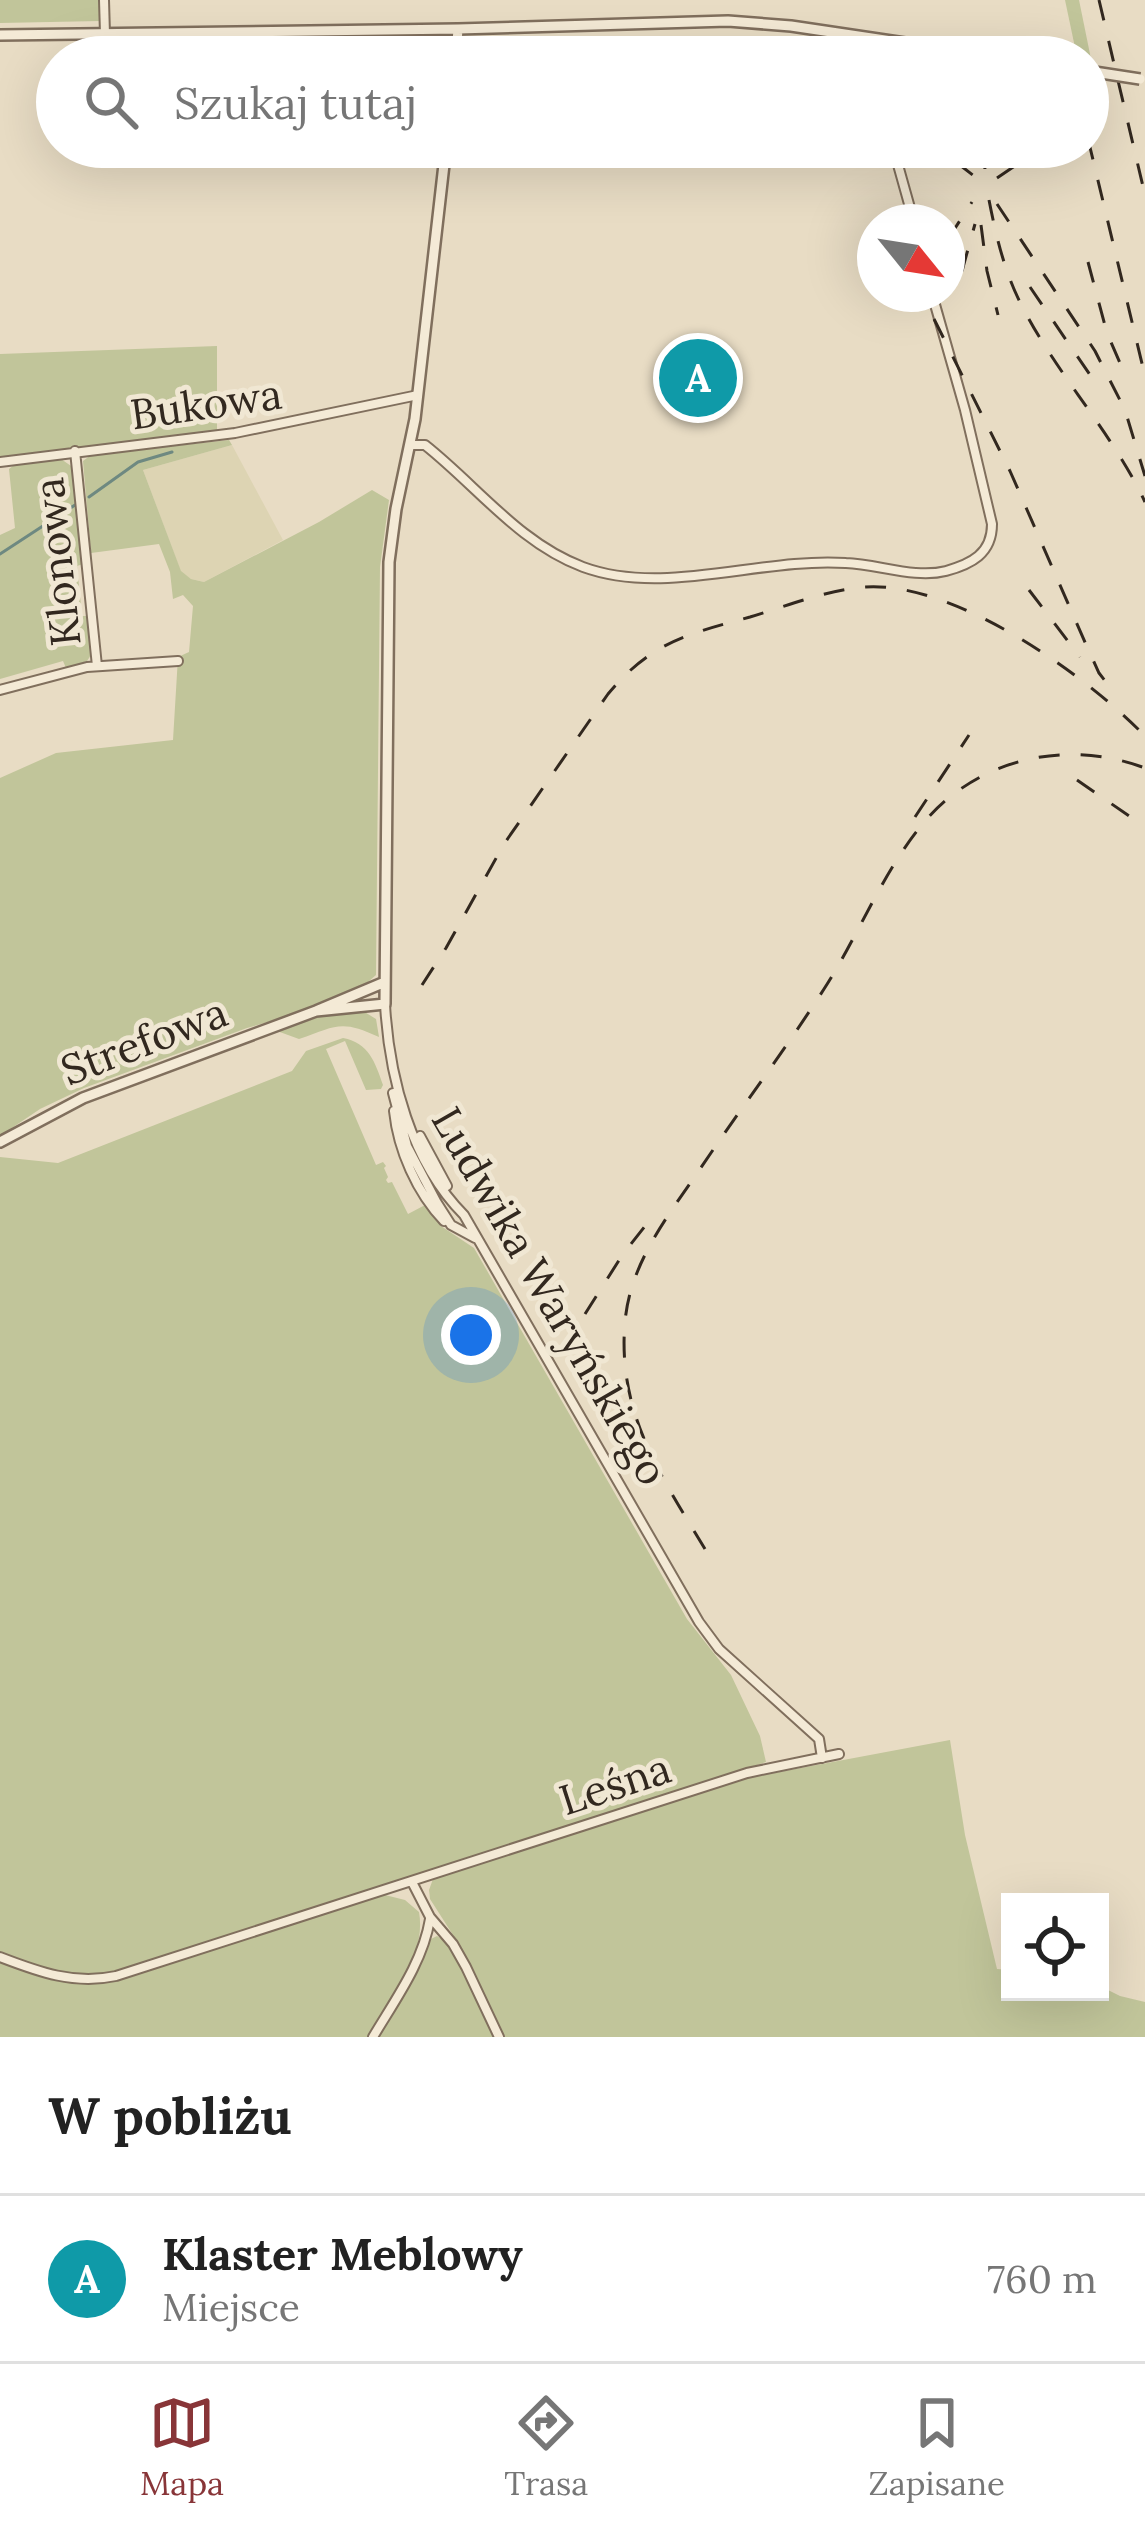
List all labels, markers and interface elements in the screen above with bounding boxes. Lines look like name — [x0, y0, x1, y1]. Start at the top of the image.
search box — [36, 36, 1109, 168]
icon: search — [78, 69, 144, 135]
text: Szukaj tutaj — [174, 74, 417, 131]
north arrow — [857, 204, 965, 312]
pin: A — [659, 333, 737, 423]
street label: Bukowa — [127, 367, 285, 441]
street label: Klonowa — [21, 475, 93, 649]
street label: Strefowa — [53, 985, 235, 1097]
street label: Ludwika Waryńskiego — [420, 1097, 680, 1495]
your location — [441, 1305, 501, 1365]
street label: Leśna — [553, 1741, 677, 1827]
map controls — [1001, 1893, 1109, 2001]
button: locate — [1001, 1893, 1109, 2001]
text: W pobliżu — [48, 2083, 292, 2148]
text: Klaster Meblowy — [162, 2225, 523, 2282]
text: A — [74, 2254, 100, 2304]
text: 760 m — [987, 2254, 1097, 2304]
text: Miejsce — [162, 2282, 300, 2332]
tab: Mapa — [140, 2390, 224, 2504]
tab: Trasa — [504, 2390, 588, 2504]
tab: Zapisane — [869, 2390, 1005, 2504]

